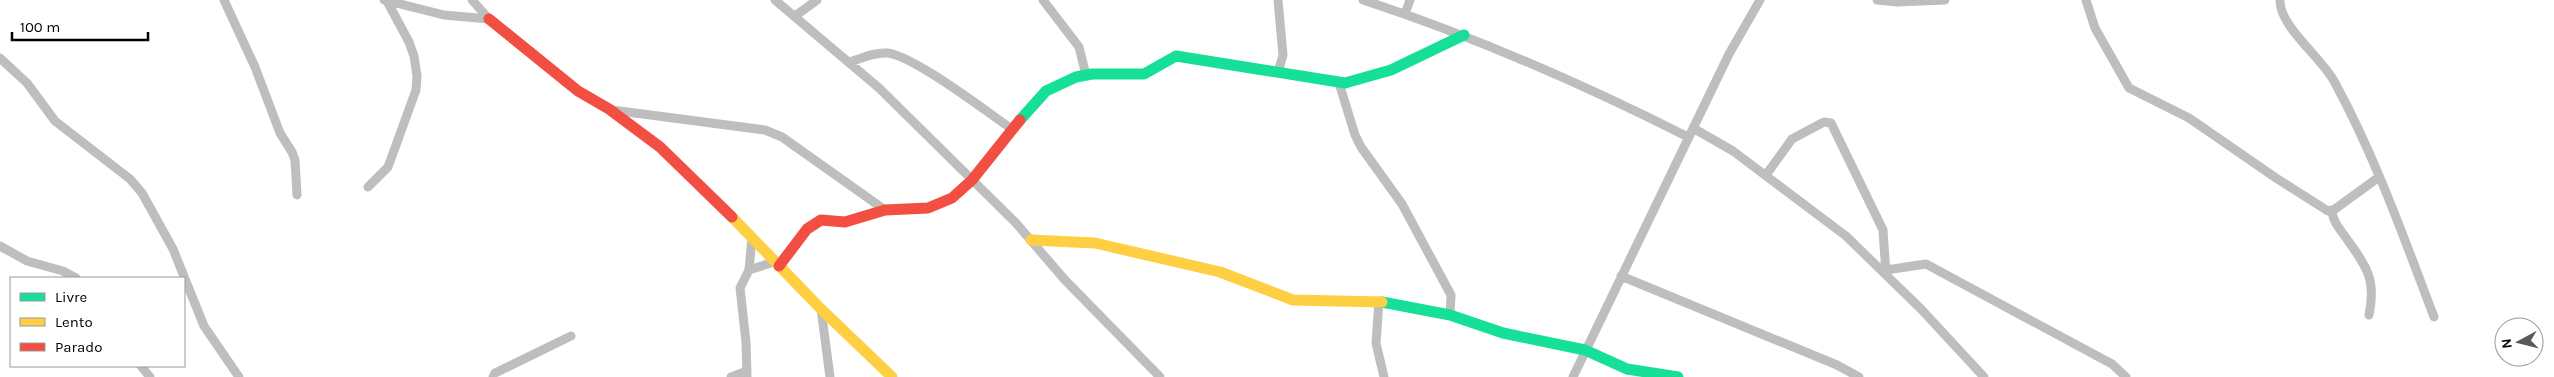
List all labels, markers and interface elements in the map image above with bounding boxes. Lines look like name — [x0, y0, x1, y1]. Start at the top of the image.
scale bar — [12, 10, 149, 42]
text: 100 m — [20, 18, 60, 36]
legend — [10, 277, 185, 367]
text: Livre — [55, 288, 87, 306]
text: Lento — [55, 313, 93, 331]
north arrow — [2494, 317, 2544, 367]
text: Parado — [55, 338, 102, 356]
text: N — [2498, 338, 2516, 350]

